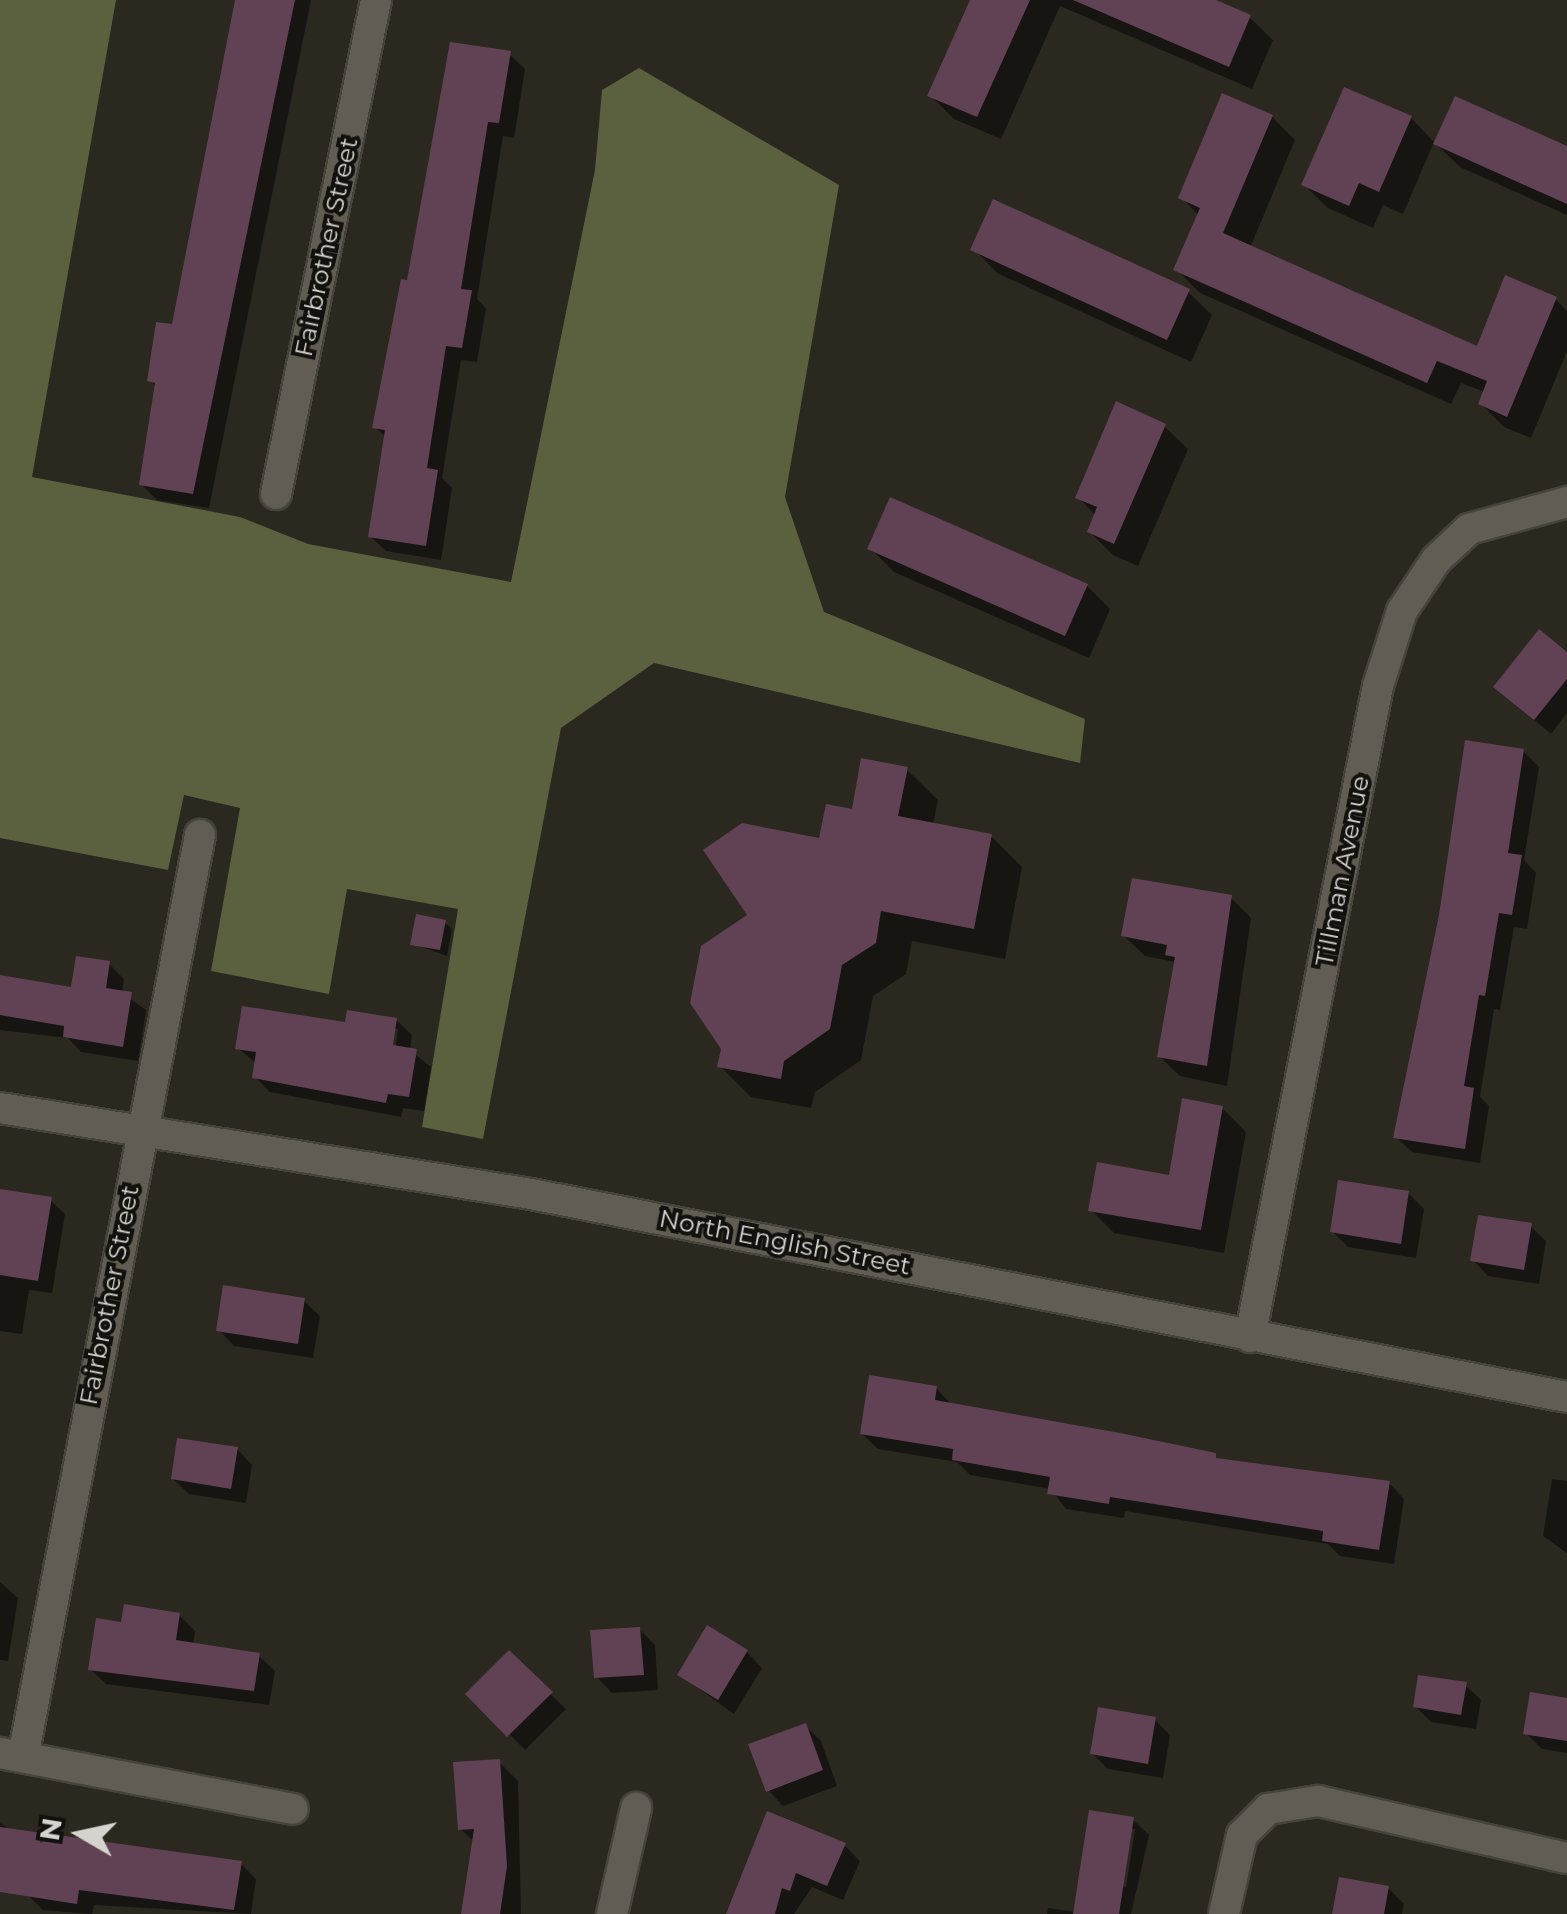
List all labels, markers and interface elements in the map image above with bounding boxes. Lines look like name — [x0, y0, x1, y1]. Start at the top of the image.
street label: Fairbrother Street — [288, 135, 364, 359]
street label: Tillman Avenue — [1309, 773, 1375, 969]
street label: Fairbrother Street — [73, 1183, 145, 1407]
street label: North English Street — [657, 1203, 913, 1281]
north arrow — [30, 1784, 130, 1884]
text: N — [32, 1815, 69, 1843]

